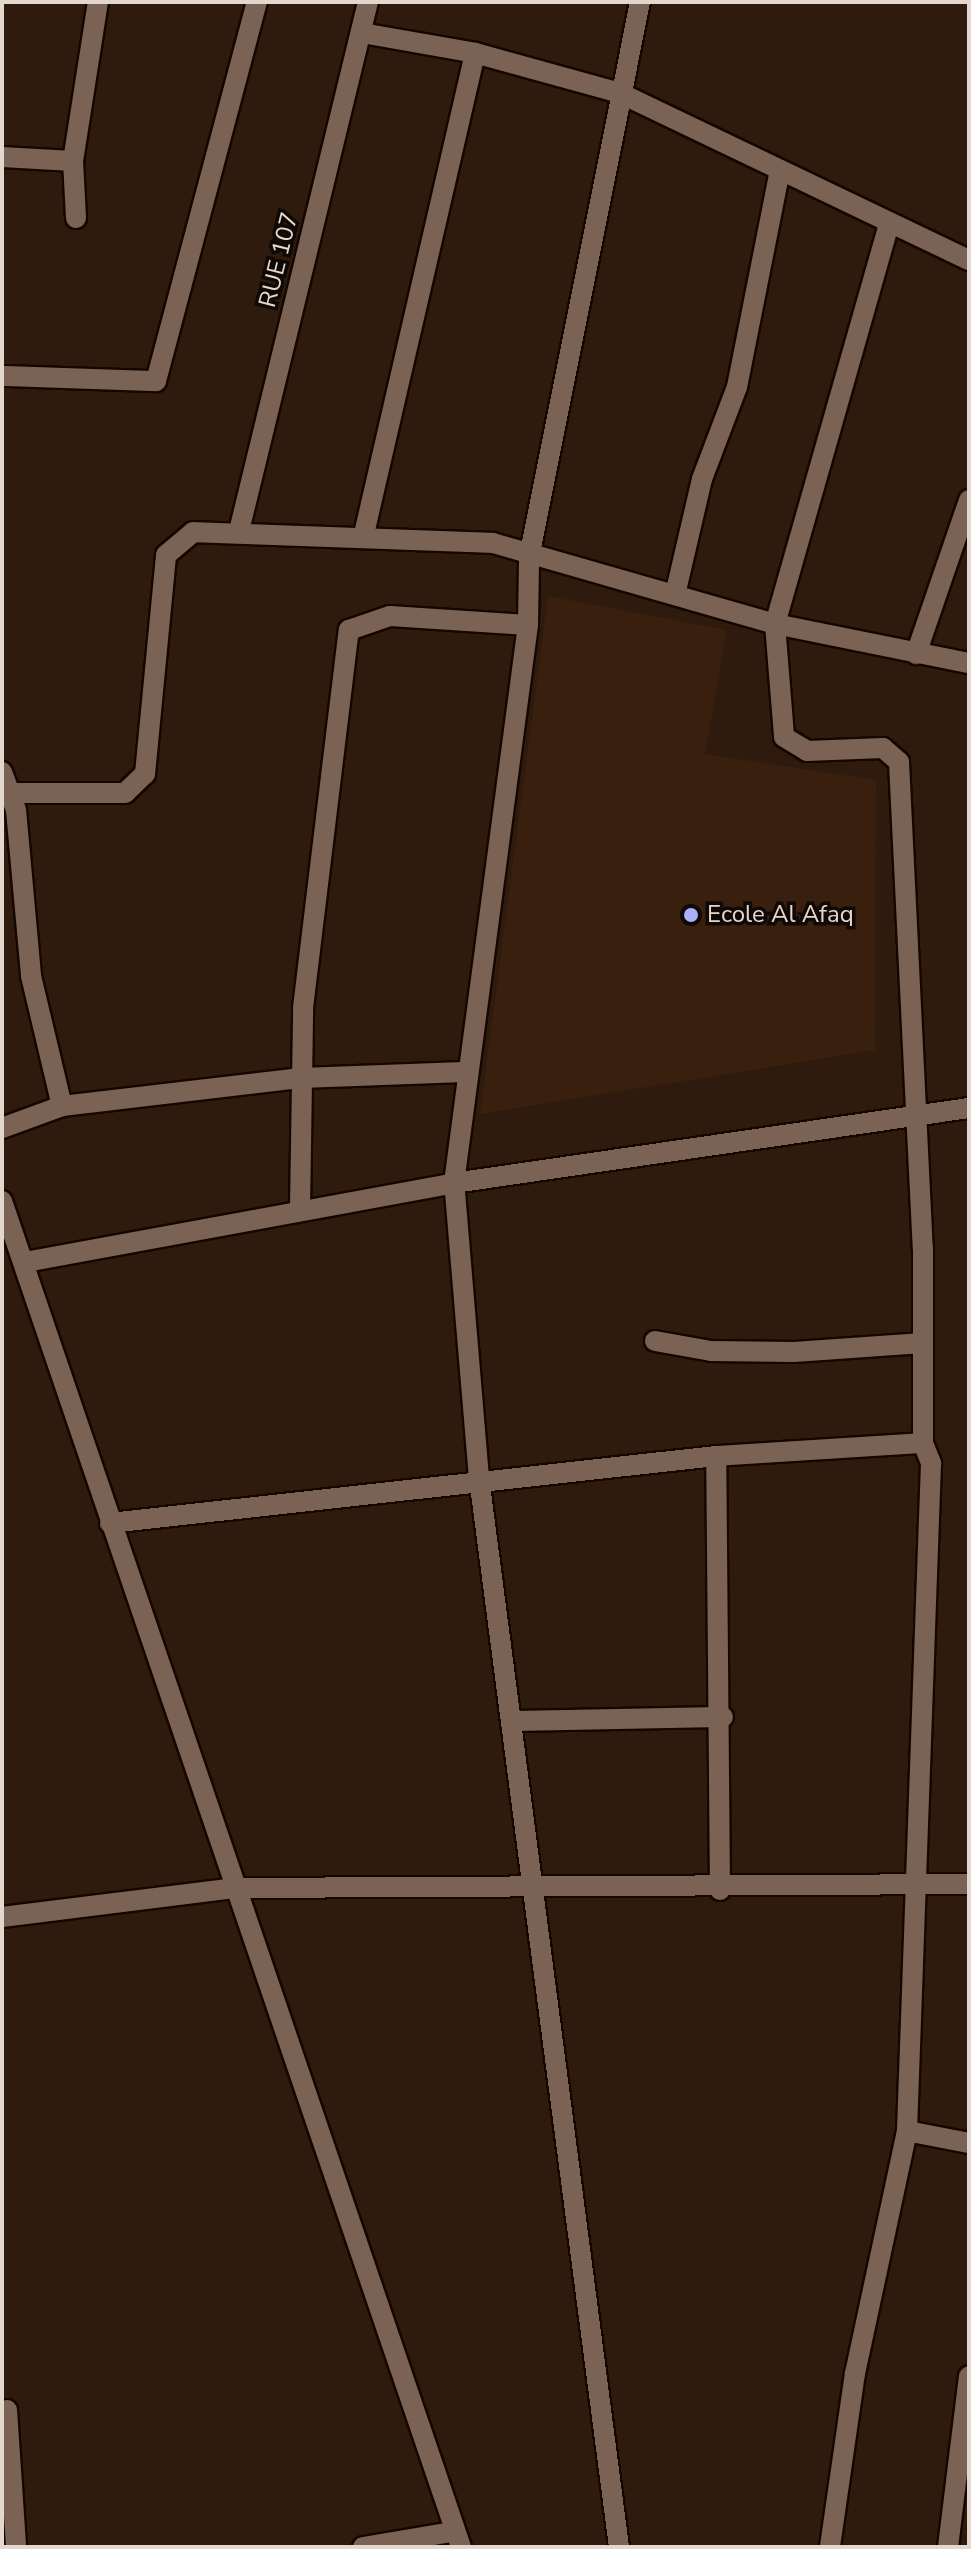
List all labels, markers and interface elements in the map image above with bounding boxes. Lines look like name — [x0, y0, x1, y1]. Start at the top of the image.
street label: RUE 107 — [253, 210, 305, 310]
place label: Ecole Al Afaq — [707, 901, 854, 929]
marker: Ecole Al Afaq — [682, 906, 700, 924]

